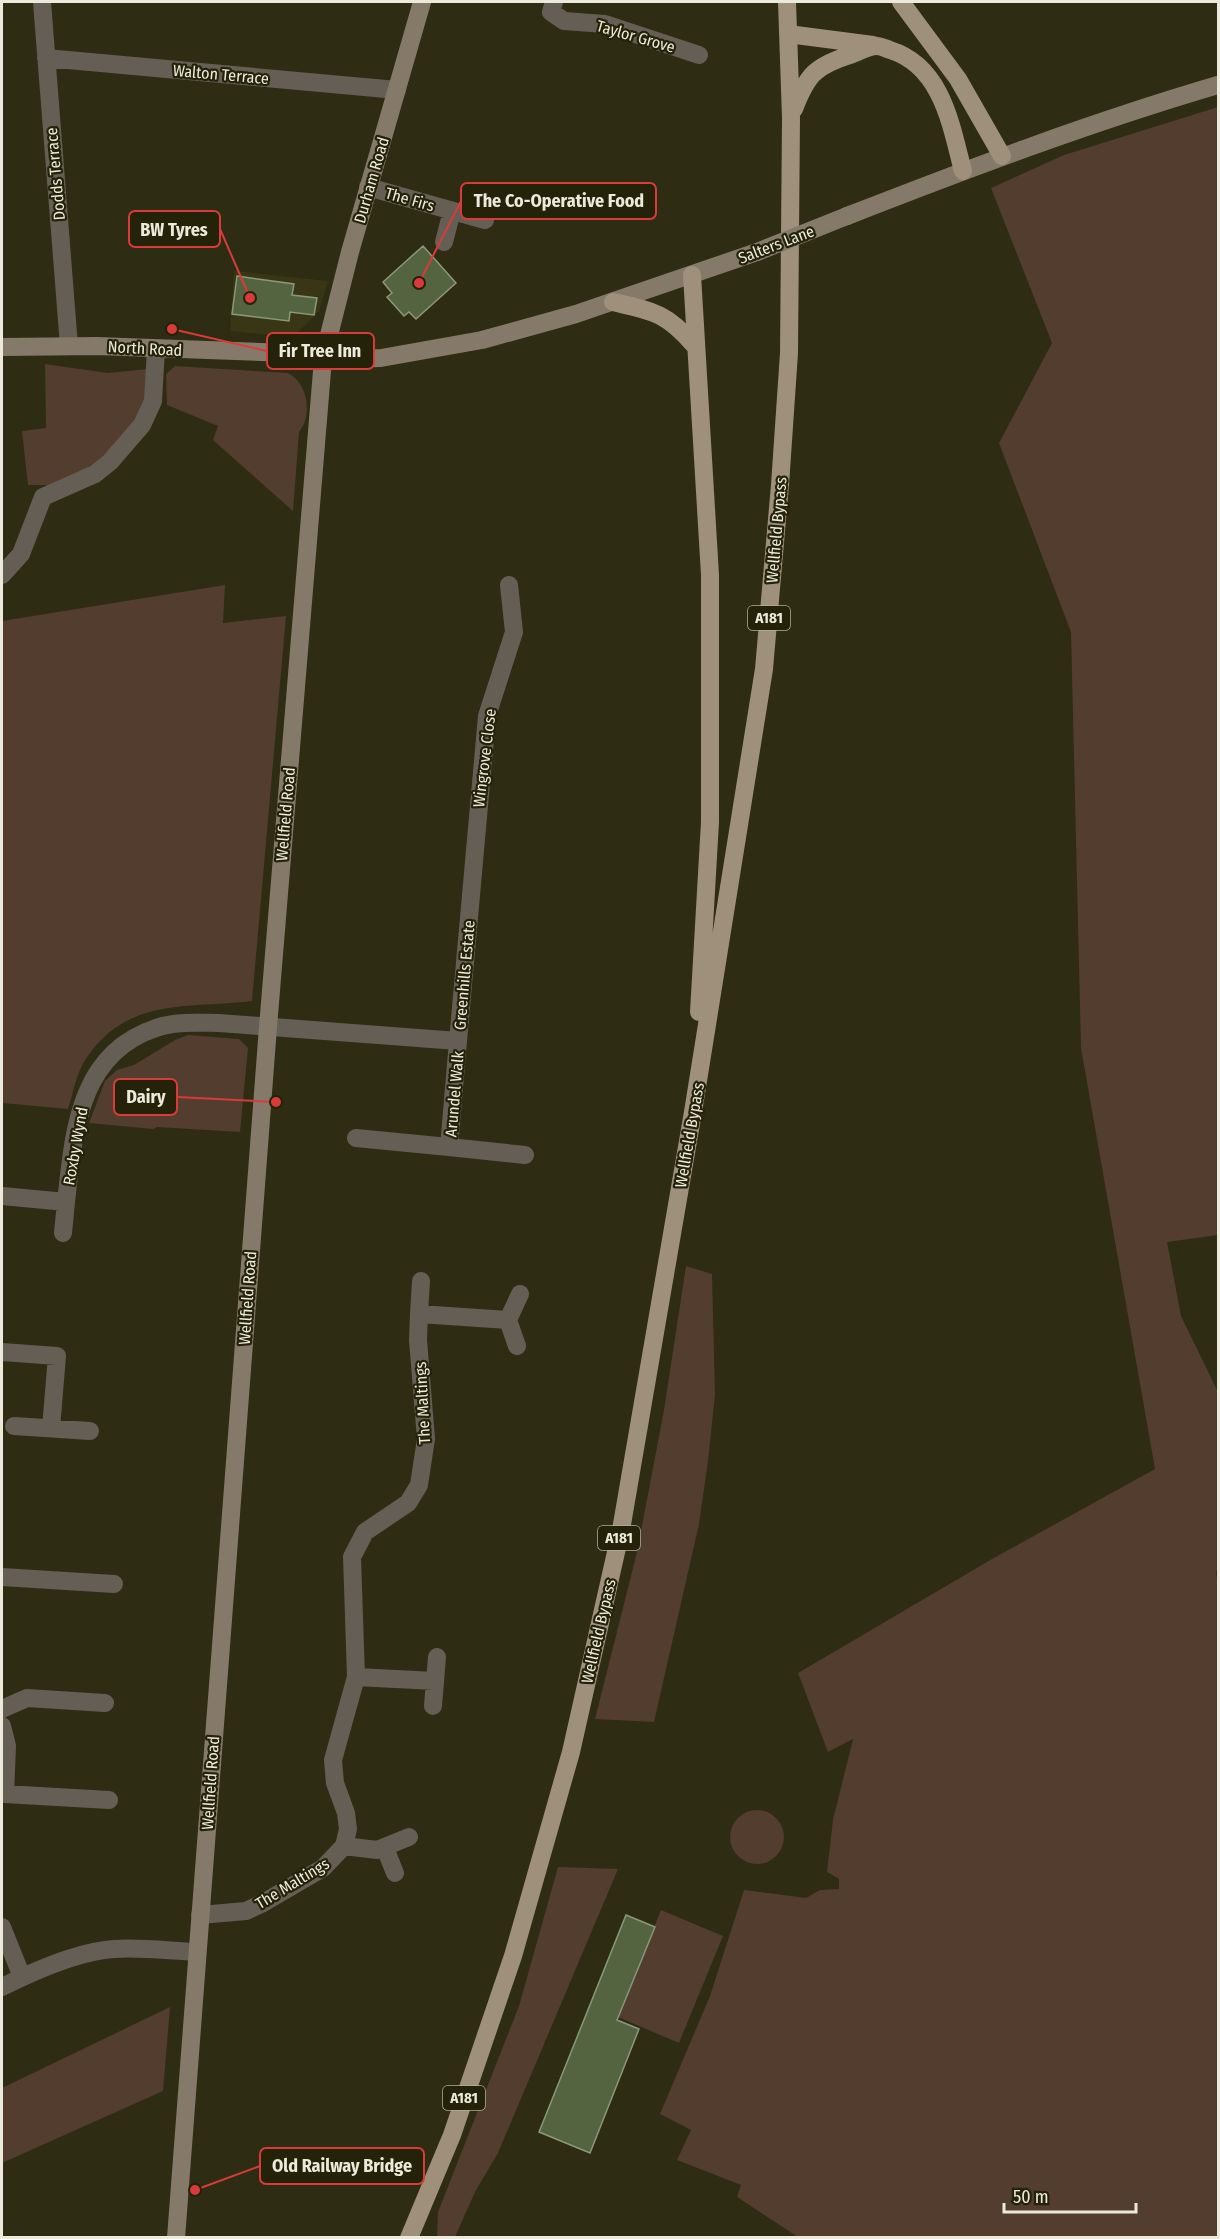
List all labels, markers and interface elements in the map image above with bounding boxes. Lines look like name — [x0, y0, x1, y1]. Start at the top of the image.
street label: Taylor Grove — [594, 16, 677, 57]
street label: Walton Terrace — [172, 61, 270, 88]
street label: Dodds Terrace — [42, 127, 69, 221]
street label: Durham Road — [350, 135, 393, 225]
street label: The Firs — [383, 183, 437, 216]
callout: The Co-Operative Food — [461, 183, 656, 219]
text: The Co-Operative Food — [474, 190, 644, 212]
callout: BW Tyres — [129, 211, 220, 247]
text: BW Tyres — [140, 219, 208, 241]
street label: Salters Lane — [736, 221, 817, 268]
callout: Fir Tree Inn — [267, 333, 374, 369]
street label: North Road — [107, 337, 183, 360]
text: Fir Tree Inn — [279, 340, 361, 362]
street label: Wellfield Bypass — [762, 476, 791, 584]
road number: A181 — [748, 606, 790, 630]
street label: Wingrove Close — [469, 707, 500, 809]
street label: Wellfield Road — [272, 766, 299, 862]
street label: Greenhills Estate — [450, 919, 479, 1031]
street label: Arundel Walk — [441, 1050, 468, 1138]
callout: Dairy — [114, 1079, 177, 1115]
street label: Wellfield Bypass — [671, 1081, 708, 1189]
text: Dairy — [126, 1086, 166, 1108]
street label: Roxby Wynd — [59, 1105, 92, 1187]
street label: Wellfield Road — [235, 1250, 260, 1346]
street label: The Maltings — [411, 1361, 434, 1445]
road number: A181 — [598, 1526, 640, 1550]
street label: Wellfield Bypass — [577, 1577, 620, 1685]
street label: Wellfield Road — [198, 1735, 223, 1831]
street label: The Maltings — [252, 1854, 333, 1913]
road number: A181 — [443, 2086, 485, 2110]
callout: Old Railway Bridge — [260, 2148, 424, 2184]
text: Old Railway Bridge — [272, 2155, 412, 2177]
scale bar — [1004, 2176, 1136, 2214]
text: 50 m — [1013, 2186, 1049, 2208]

